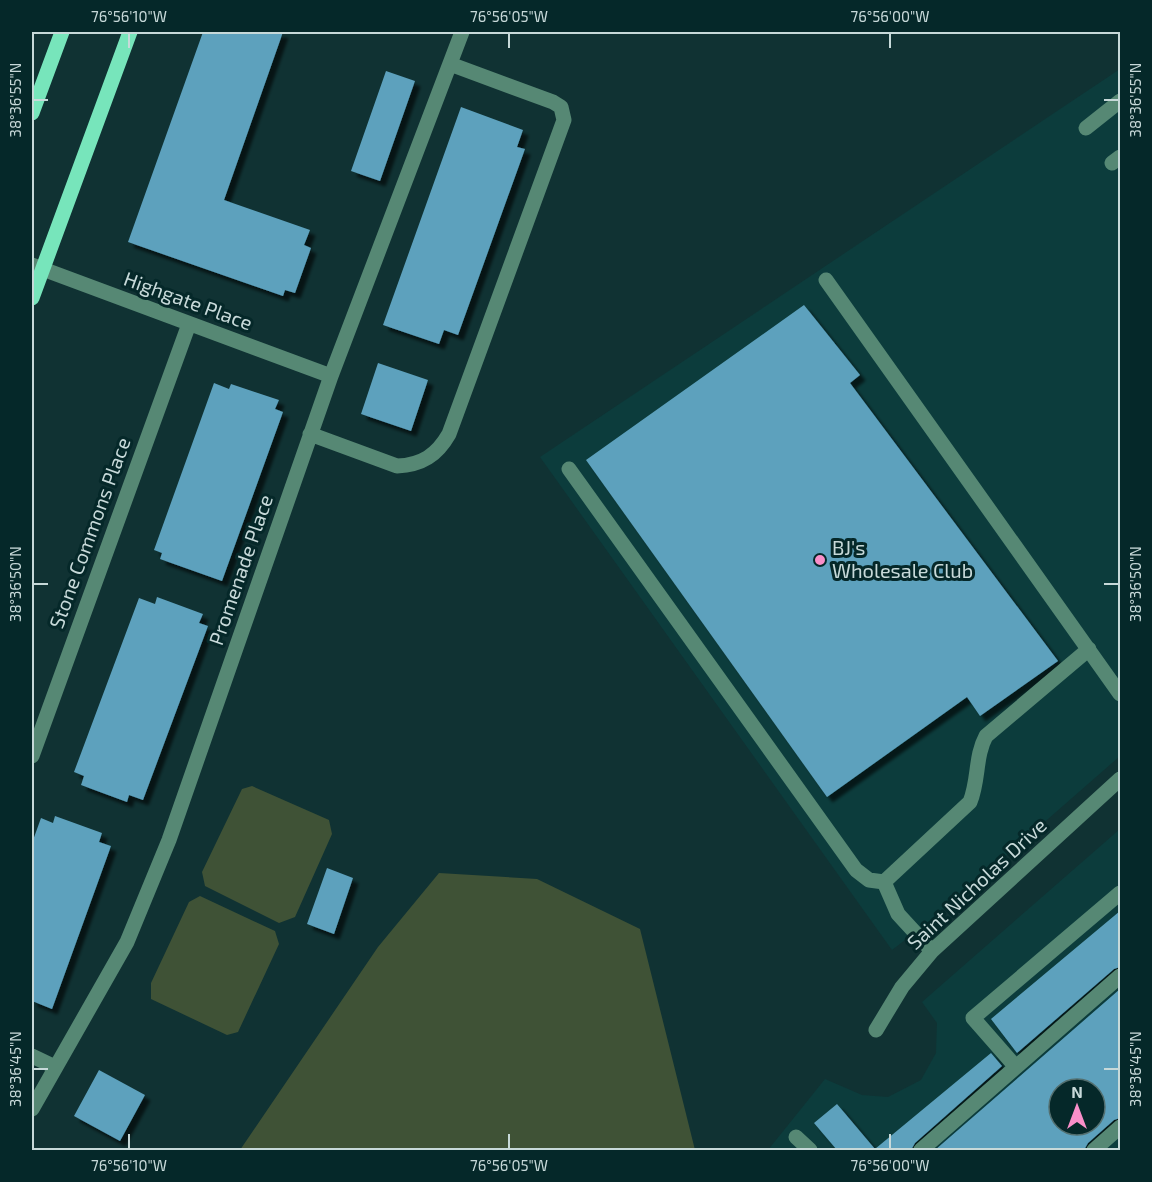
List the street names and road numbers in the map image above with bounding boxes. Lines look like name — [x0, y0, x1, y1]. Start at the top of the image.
street label: Highgate Place — [121, 266, 256, 334]
street label: Stone Commons Place — [43, 434, 135, 631]
street label: Promenade Place — [203, 491, 277, 648]
street label: Saint Nicholas Drive — [902, 813, 1051, 954]

